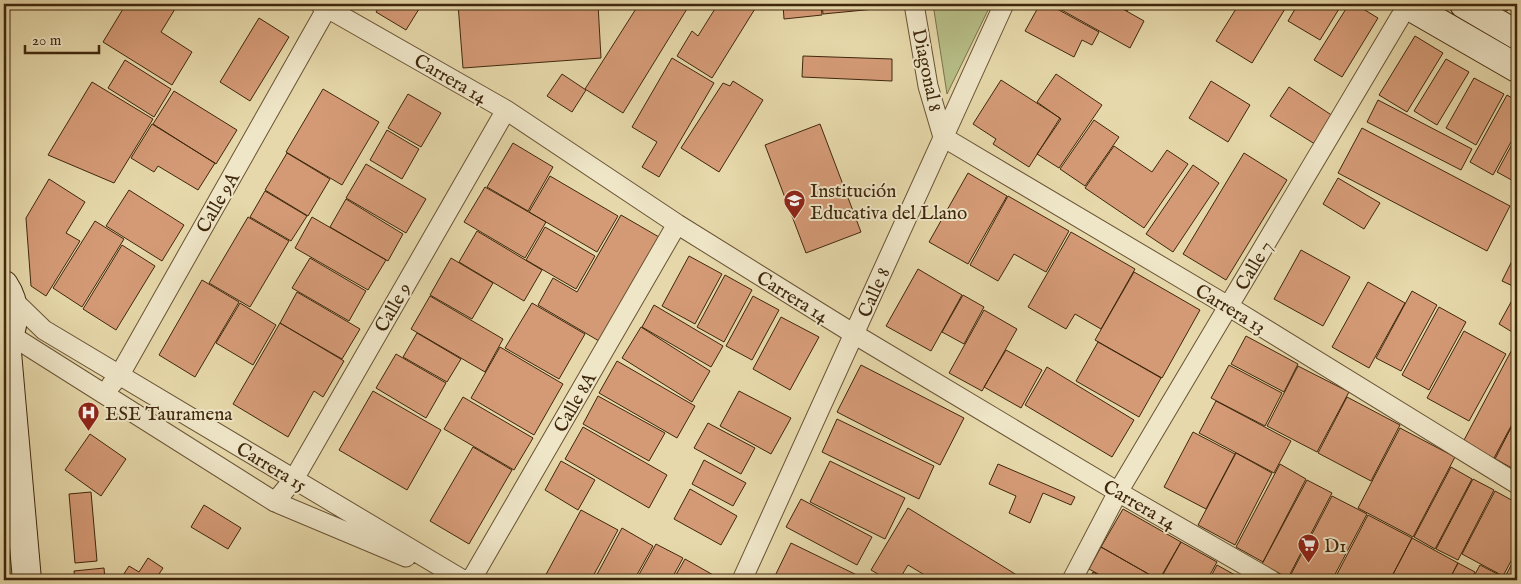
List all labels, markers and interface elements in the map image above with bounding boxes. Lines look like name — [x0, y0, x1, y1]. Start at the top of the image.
scale bar — [25, 22, 99, 54]
street label: Diagonal 8 — [906, 27, 947, 114]
text: 20 m — [32, 31, 62, 50]
street label: Carrera 14 — [409, 49, 491, 111]
street label: Calle 9A — [192, 167, 246, 238]
place label: Institución Educativa del Llano — [810, 180, 967, 226]
school or university icon: Institución Educativa del Llano — [782, 189, 806, 220]
street label: Calle 7 — [1231, 237, 1279, 295]
street label: Calle 8 — [853, 264, 896, 322]
street label: Carrera 14 — [752, 266, 833, 329]
street label: Calle 9 — [370, 279, 417, 337]
street label: Carrera 13 — [1190, 279, 1270, 340]
street label: Calle 8A — [549, 368, 603, 437]
hospital icon: ESE Tauramena — [77, 401, 101, 432]
place label: ESE Tauramena — [105, 403, 233, 427]
street label: Carrera 15 — [231, 437, 311, 498]
street label: Carrera 14 — [1098, 475, 1180, 537]
supermarket icon: D1 — [1296, 533, 1320, 564]
place label: D1 — [1324, 535, 1346, 559]

